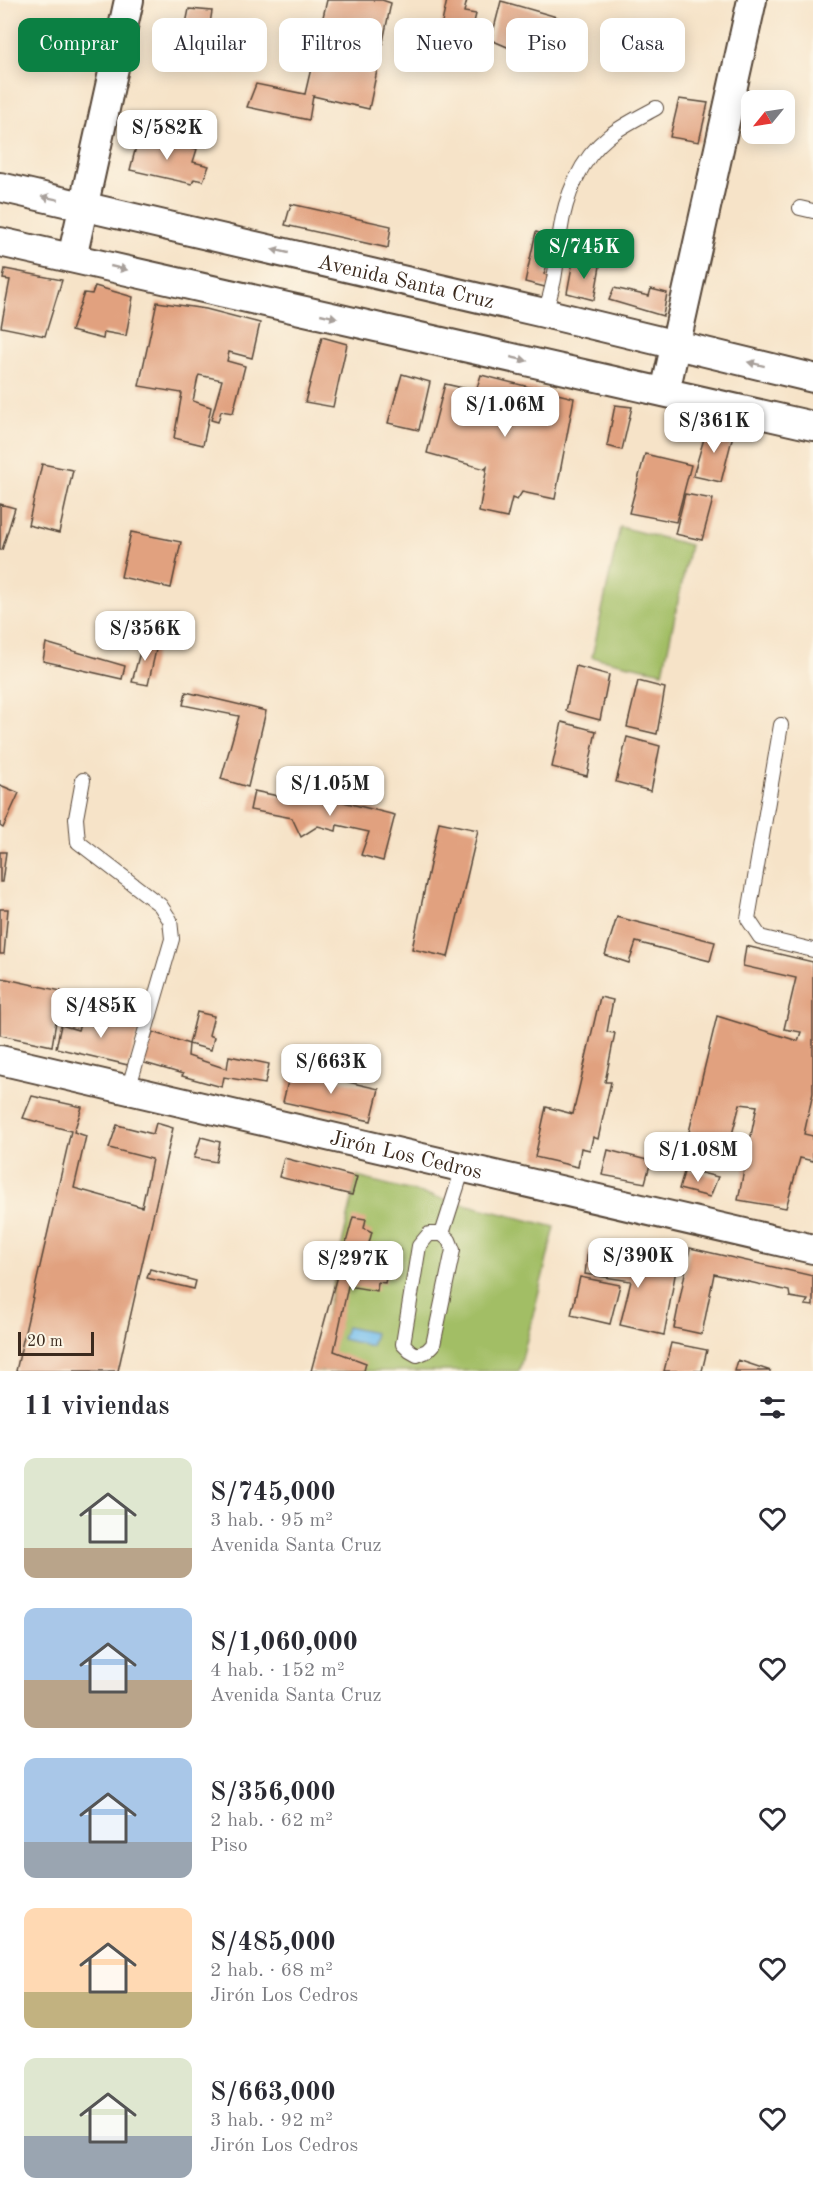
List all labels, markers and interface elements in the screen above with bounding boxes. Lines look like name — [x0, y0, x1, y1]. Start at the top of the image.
chip: Comprar — [18, 18, 140, 72]
chip: Alquilar — [152, 18, 267, 72]
chip: Filtros — [279, 18, 382, 72]
chip: Nuevo — [394, 18, 494, 72]
chip: Piso — [506, 18, 588, 72]
chip: Casa — [600, 18, 685, 72]
north arrow — [741, 90, 795, 144]
map controls — [741, 90, 795, 144]
pin: S/582K — [118, 110, 216, 161]
text: S/582K — [131, 119, 203, 139]
one-way arrow — [40, 192, 59, 202]
pin: S/745K — [535, 229, 633, 280]
text: S/745K — [548, 238, 620, 258]
one-way arrow — [271, 246, 290, 256]
street label: Avenida Santa Cruz — [316, 252, 496, 313]
one-way arrow — [109, 264, 128, 274]
one-way arrow — [320, 312, 339, 321]
one-way arrow — [510, 354, 529, 364]
one-way arrow — [747, 359, 765, 369]
pin: S/1.06M — [450, 387, 560, 438]
text: S/1.06M — [465, 396, 545, 416]
pin: S/361K — [665, 403, 763, 454]
text: S/361K — [678, 412, 750, 432]
pin: S/356K — [96, 611, 194, 662]
text: S/356K — [109, 620, 181, 640]
pin: S/1.05M — [275, 766, 385, 817]
text: S/1.05M — [290, 775, 370, 795]
pin: S/485K — [52, 988, 150, 1039]
text: S/485K — [65, 997, 137, 1017]
pin: S/663K — [282, 1044, 380, 1095]
text: S/663K — [295, 1053, 367, 1073]
street label: Jirón Los Cedros — [328, 1128, 484, 1184]
pin: S/1.08M — [643, 1132, 753, 1183]
text: S/1.08M — [658, 1141, 738, 1161]
pin: S/390K — [589, 1238, 687, 1289]
pin: S/297K — [304, 1241, 402, 1292]
text: S/390K — [602, 1247, 674, 1267]
text: S/297K — [317, 1250, 389, 1270]
scale bar — [18, 1329, 94, 1356]
text: 20 m — [27, 1334, 63, 1350]
icon: filters — [756, 1391, 789, 1424]
text: 11 viviendas — [24, 1394, 170, 1420]
text: S/745,000 — [210, 1480, 336, 1506]
icon: home — [72, 1482, 144, 1554]
icon: heart — [756, 1502, 789, 1535]
text: 3 hab. · 95 m² — [210, 1511, 333, 1531]
text: Avenida Santa Cruz — [210, 1536, 382, 1556]
text: S/1,060,000 — [210, 1630, 358, 1656]
icon: home — [72, 1632, 144, 1704]
icon: heart — [756, 1652, 789, 1685]
text: 4 hab. · 152 m² — [210, 1661, 344, 1681]
text: Avenida Santa Cruz — [210, 1686, 382, 1706]
text: S/356,000 — [210, 1780, 336, 1806]
icon: home — [72, 1782, 144, 1854]
icon: heart — [756, 1802, 789, 1835]
text: 2 hab. · 62 m² — [210, 1811, 333, 1831]
text: Piso — [210, 1836, 248, 1856]
text: S/485,000 — [210, 1930, 336, 1956]
icon: home — [72, 1932, 144, 2004]
icon: heart — [756, 1952, 789, 1985]
text: 2 hab. · 68 m² — [210, 1961, 333, 1981]
text: Jirón Los Cedros — [210, 1986, 358, 2006]
text: S/663,000 — [210, 2080, 336, 2106]
icon: home — [72, 2082, 144, 2154]
icon: heart — [756, 2102, 789, 2135]
text: 3 hab. · 92 m² — [210, 2111, 333, 2131]
text: Jirón Los Cedros — [210, 2136, 358, 2156]

